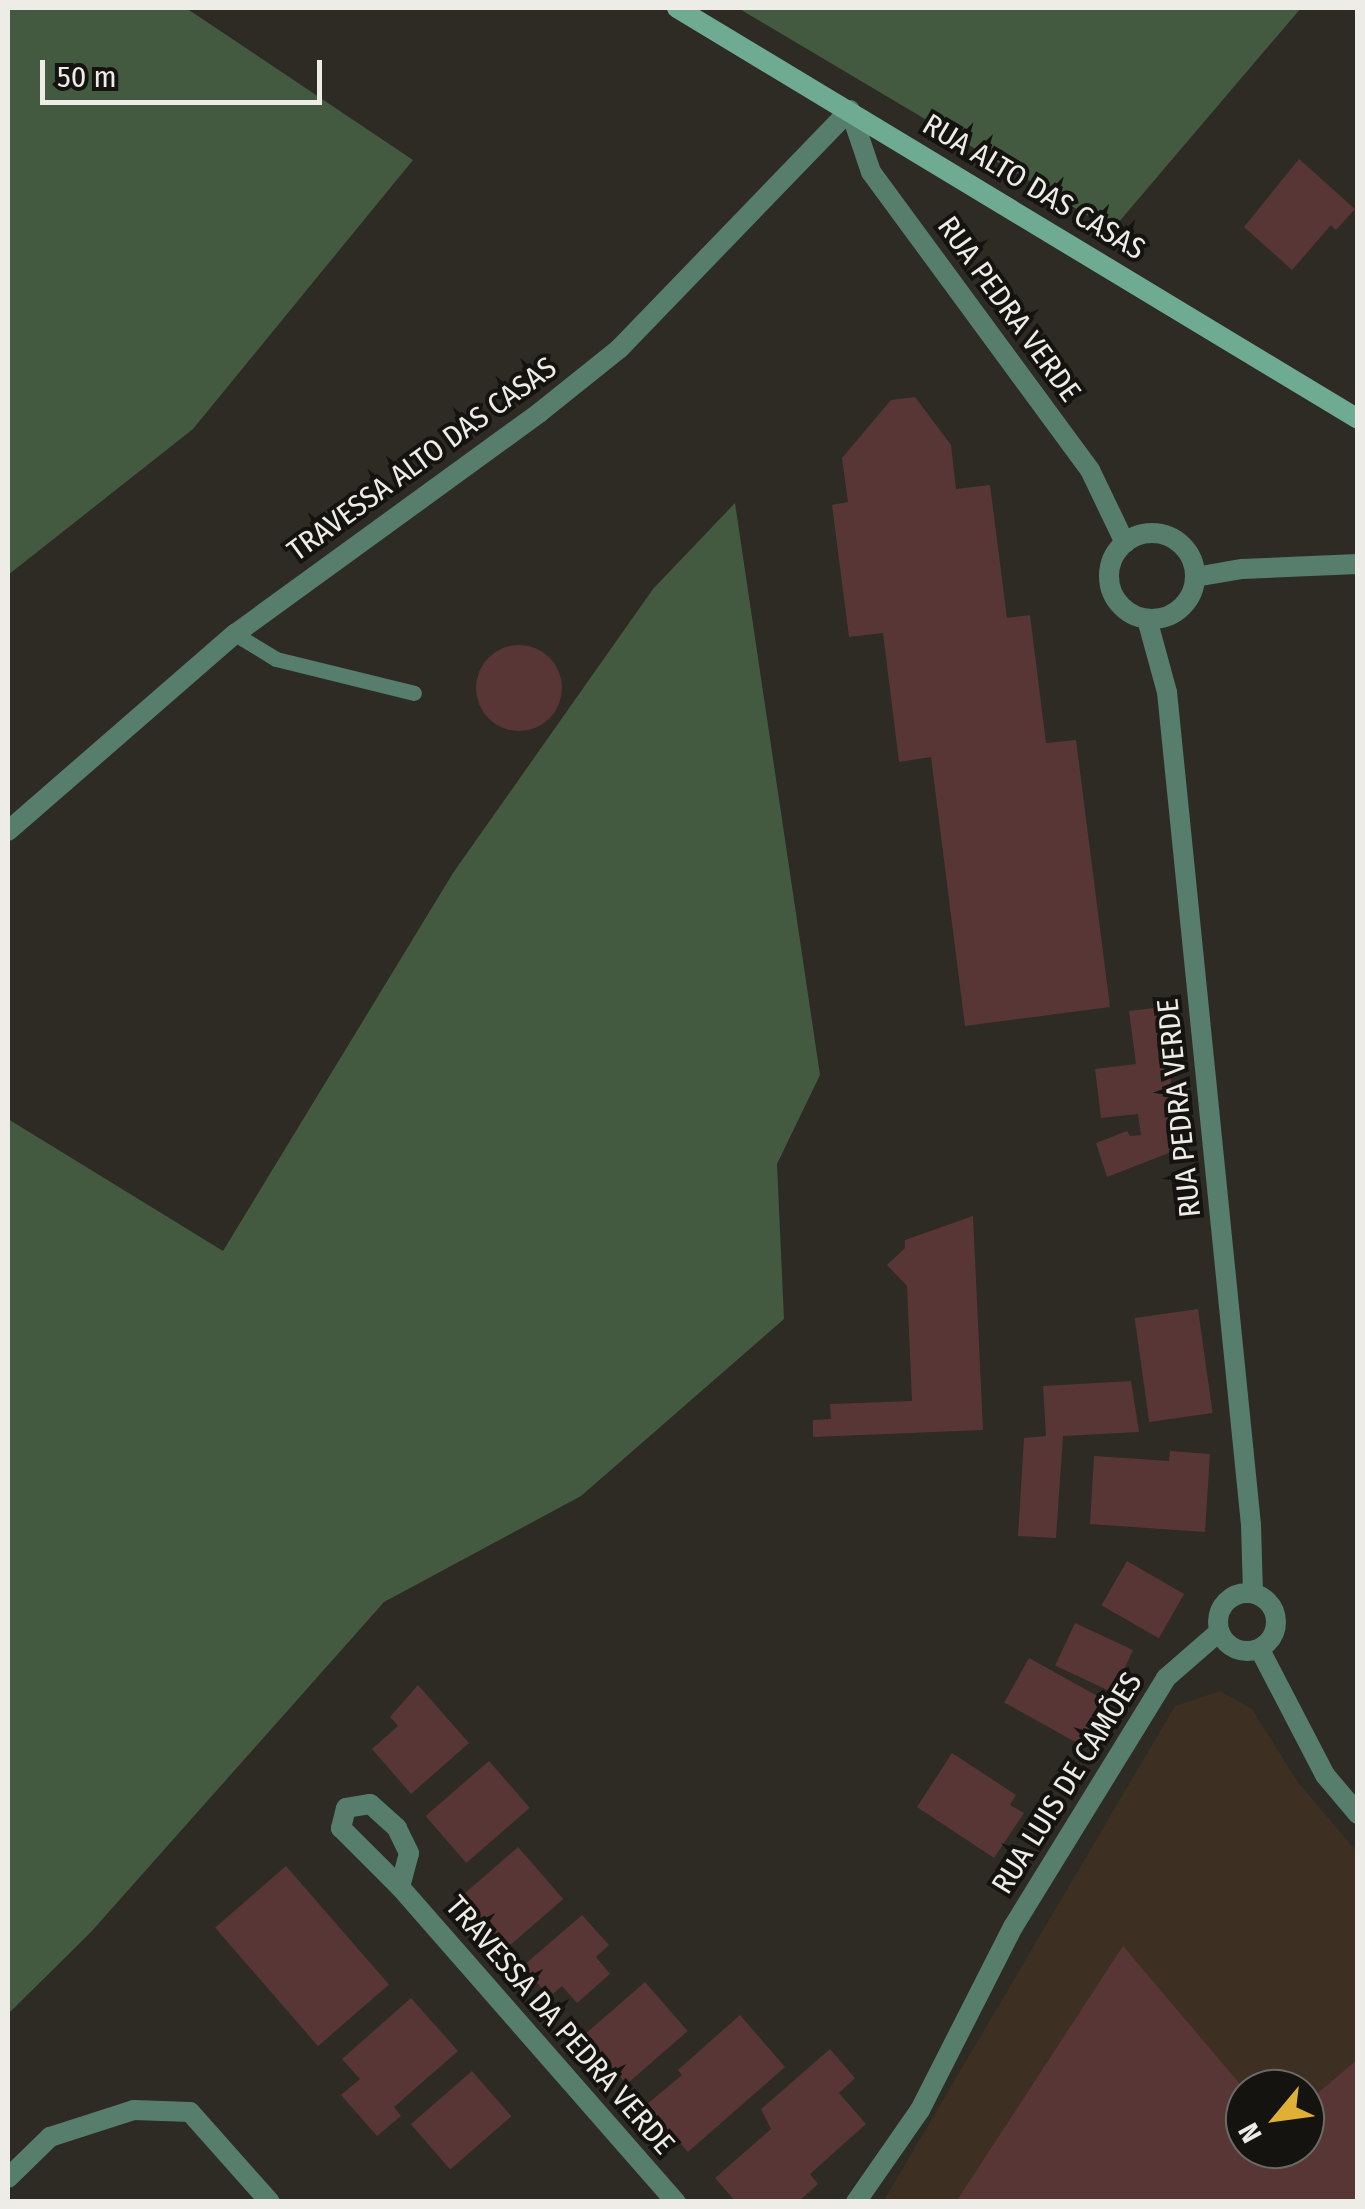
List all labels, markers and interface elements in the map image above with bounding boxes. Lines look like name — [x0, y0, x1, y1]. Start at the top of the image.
scale bar — [45, 40, 328, 102]
text: 50 m — [57, 59, 117, 95]
street label: RUA ALTO DAS CASAS — [916, 106, 1152, 268]
street label: RUA PEDRA VERDE — [930, 209, 1088, 409]
street label: TRAVESSA ALTO DAS CASAS — [281, 349, 563, 569]
street label: RUA PEDRA VERDE — [1150, 997, 1208, 1219]
street label: RUA LUIS DE CAMÕES — [984, 1666, 1150, 1900]
street label: TRAVESSA DA PEDRA VERDE — [438, 1889, 682, 2161]
north arrow — [1225, 2069, 1325, 2169]
text: N — [1232, 2117, 1269, 2148]

